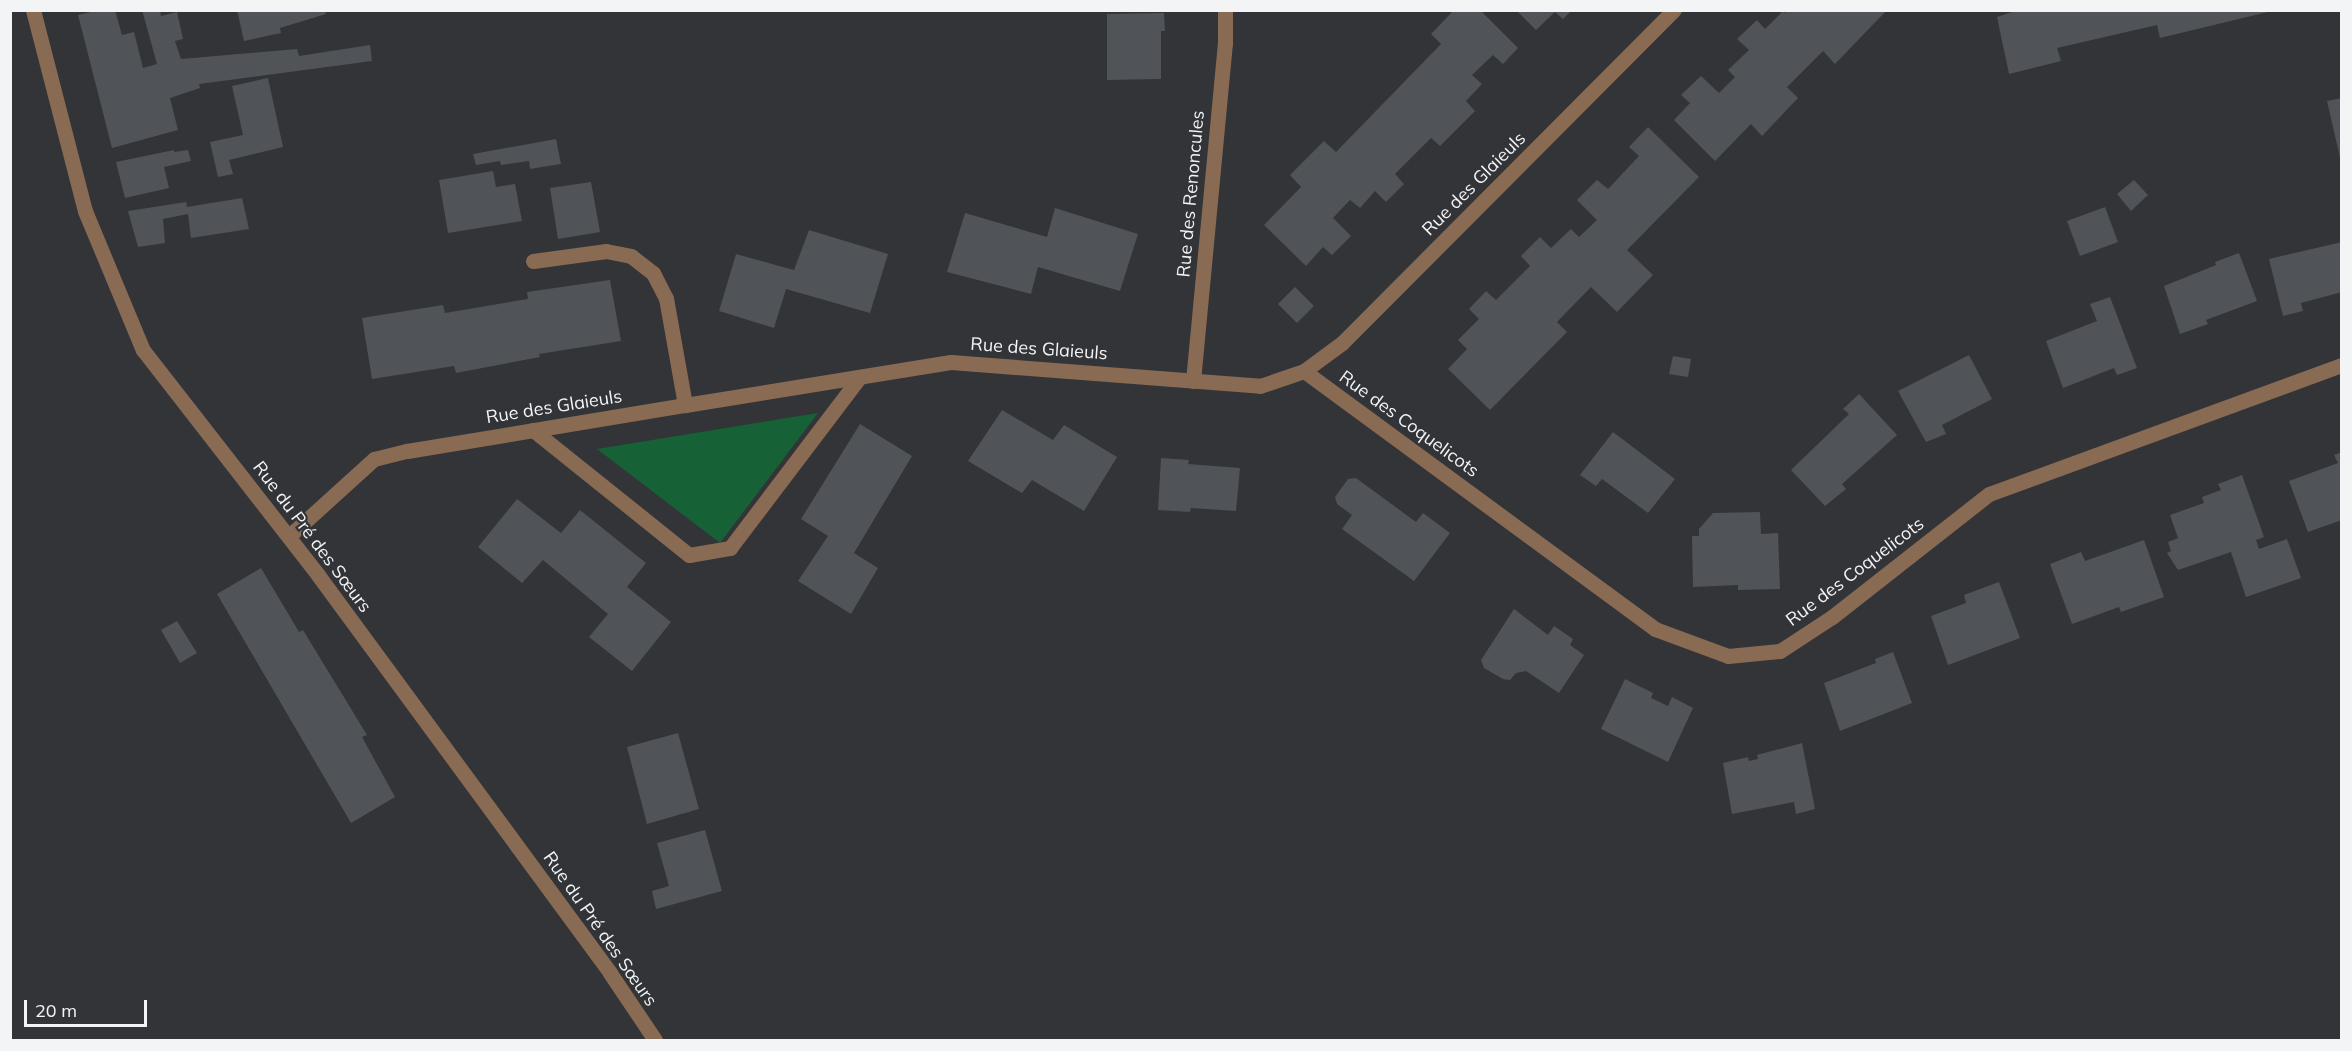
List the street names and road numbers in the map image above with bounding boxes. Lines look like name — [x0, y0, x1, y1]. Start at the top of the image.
street label: Rue des Renoncules — [1173, 110, 1209, 278]
street label: Rue des Glaieuls — [1418, 128, 1530, 240]
street label: Rue des Glaieuls — [970, 333, 1108, 365]
street label: Rue des Coquelicots — [1335, 366, 1483, 482]
street label: Rue des Glaieuls — [484, 386, 624, 428]
street label: Rue du Pré des Sœurs — [248, 457, 376, 617]
street label: Rue des Coquelicots — [1782, 513, 1928, 631]
street label: Rue du Pré des Sœurs — [538, 848, 662, 1010]

